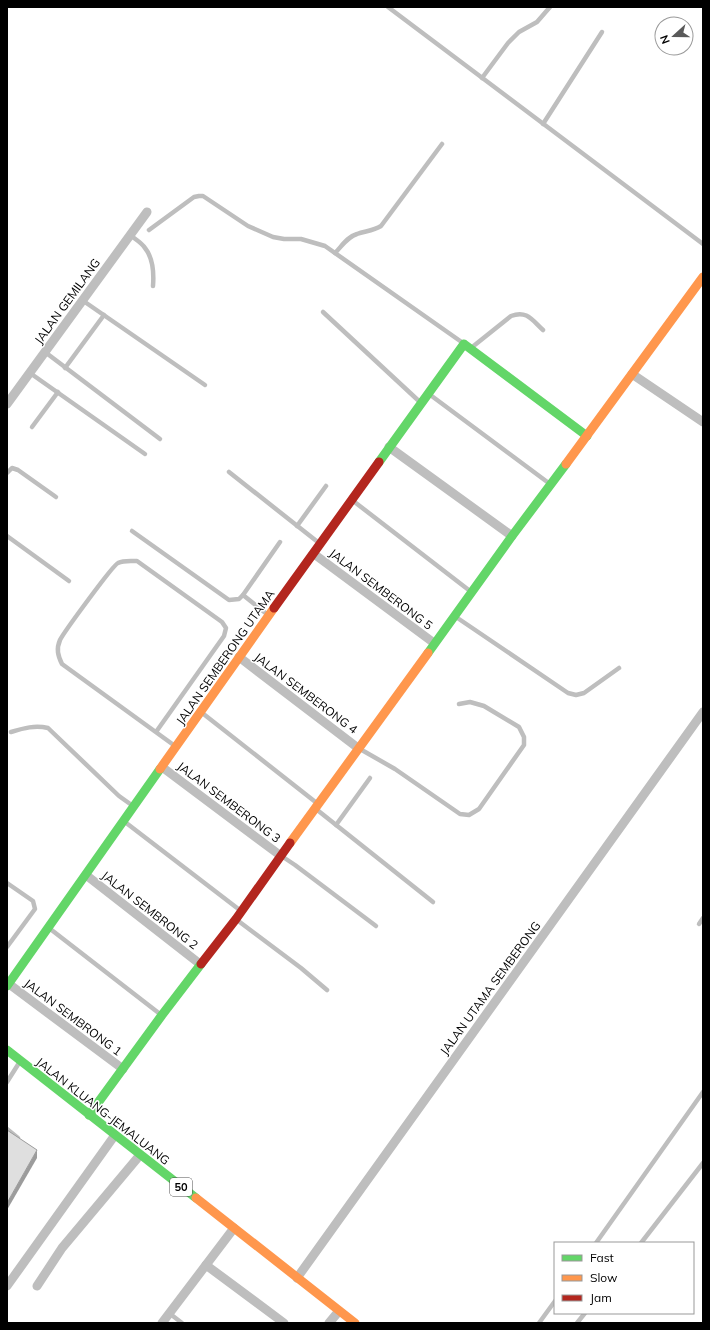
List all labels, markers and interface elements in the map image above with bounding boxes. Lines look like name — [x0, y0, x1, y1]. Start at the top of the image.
north arrow — [654, 16, 694, 56]
text: N — [657, 33, 673, 46]
street label: JALAN GEMILANG — [31, 255, 103, 347]
street label: JALAN SEMBERONG 5 — [326, 545, 436, 633]
street label: JALAN SEMBERONG UTAMA — [173, 586, 278, 727]
street label: JALAN SEMBERONG 4 — [251, 649, 361, 737]
street label: JALAN SEMBERONG 3 — [174, 758, 284, 846]
street label: JALAN SEMBRONG 2 — [99, 868, 201, 952]
street label: JALAN UTAMA SEMBERONG — [436, 918, 544, 1058]
street label: JALAN SEMBRONG 1 — [21, 975, 125, 1059]
street label: JALAN KLUANG-JEMALUANG — [33, 1054, 173, 1168]
road number: 50 — [170, 1178, 192, 1196]
legend — [554, 1242, 694, 1314]
text: Fast — [590, 1250, 614, 1265]
text: Slow — [590, 1270, 618, 1285]
text: Jam — [590, 1290, 612, 1305]

